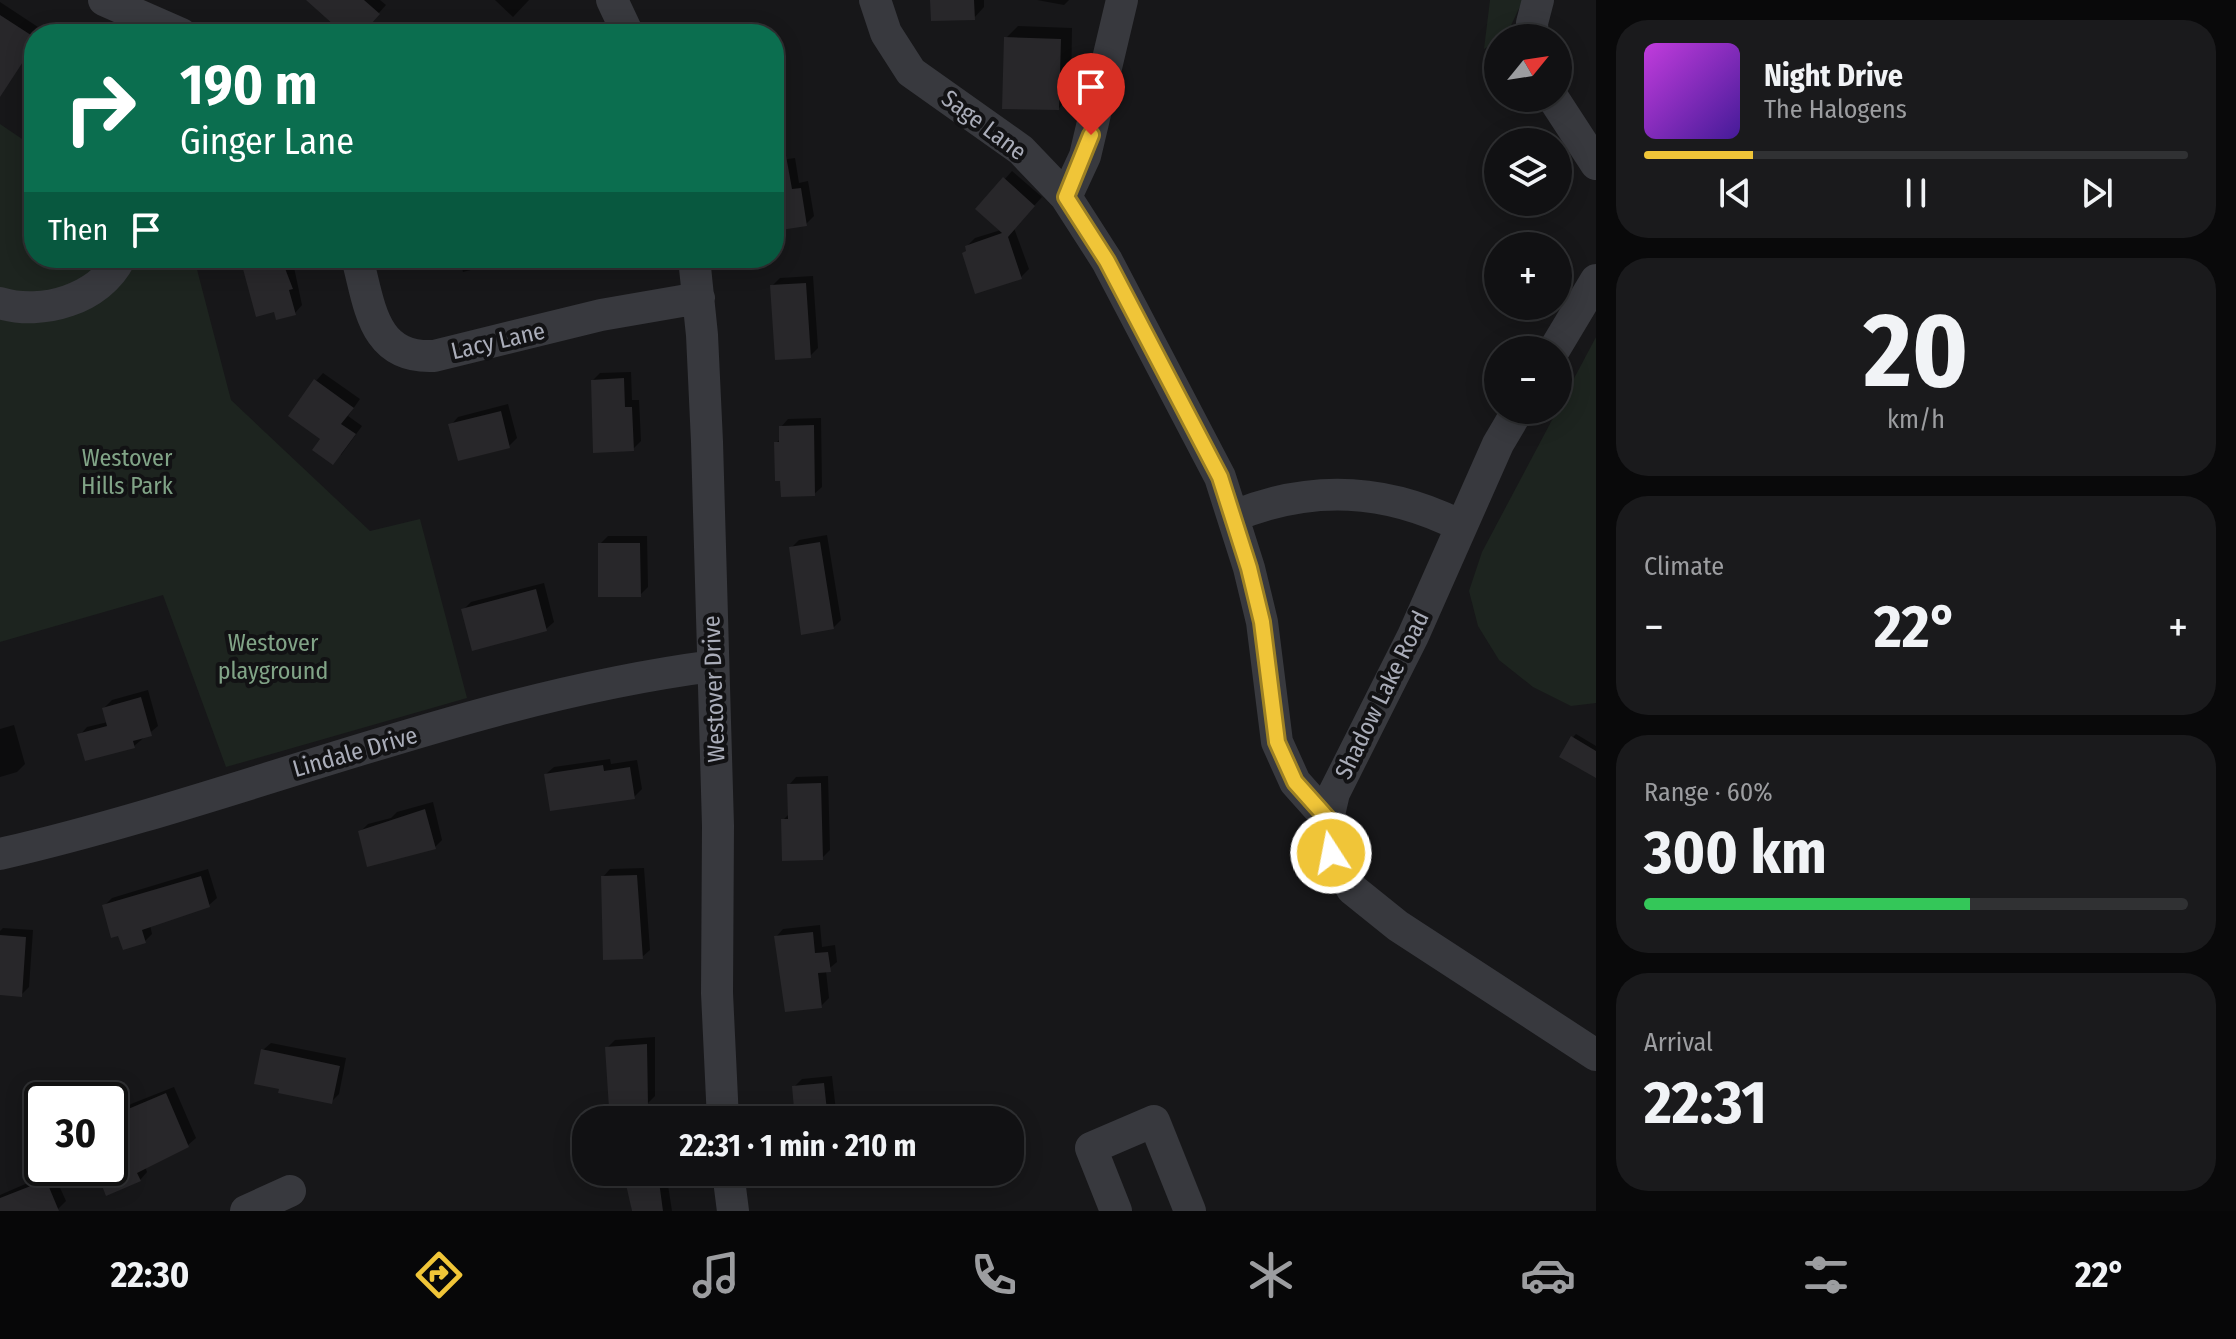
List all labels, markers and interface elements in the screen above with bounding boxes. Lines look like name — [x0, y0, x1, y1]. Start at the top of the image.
north arrow — [1484, 24, 1572, 112]
map controls — [1484, 24, 1572, 424]
text: 190 m — [180, 52, 318, 119]
pin — [1057, 53, 1125, 135]
icon: right — [48, 56, 152, 160]
text: Night Drive — [1764, 58, 1903, 94]
icon: arrive — [1069, 65, 1113, 109]
street label: Sage Lane — [936, 84, 1032, 166]
text: The Halogens — [1764, 94, 1907, 125]
text: Ginger Lane — [180, 120, 354, 164]
button: layers — [1484, 128, 1572, 216]
icon: previous — [1713, 171, 1757, 215]
icon: pause — [1894, 171, 1938, 215]
icon: next — [2075, 171, 2119, 215]
icon: arrive — [124, 208, 168, 252]
text: Then — [48, 212, 108, 248]
button: + — [1484, 232, 1572, 320]
text: 20 — [1864, 289, 1968, 414]
street label: Lacy Lane — [448, 317, 548, 365]
button: − — [1484, 336, 1572, 424]
text: km/h — [1887, 404, 1945, 435]
park label: Westover Hills Park — [81, 444, 174, 500]
text: Climate — [1644, 551, 1724, 582]
text: 22° — [1874, 591, 1958, 663]
text: − — [1644, 601, 1664, 654]
text: + — [2168, 601, 2188, 654]
street label: Shadow Lake Road — [1329, 606, 1435, 784]
street label: Westover Drive — [697, 615, 731, 763]
park label: Westover playground — [218, 629, 328, 685]
street label: Lindale Drive — [290, 721, 420, 783]
text: Range · 60% — [1644, 777, 1773, 808]
position arrow — [1289, 811, 1373, 895]
text: 300 km — [1644, 817, 1827, 889]
text: Arrival — [1644, 1027, 1713, 1058]
text: 22:31 — [1644, 1067, 1767, 1139]
speed limit sign: 30 — [24, 1082, 128, 1186]
text: 22:31 · 1 min · 210 m — [680, 1128, 917, 1164]
icon: directions — [411, 1247, 467, 1303]
icon: music — [688, 1247, 744, 1303]
icon: phone — [966, 1247, 1022, 1303]
icon: climate — [1243, 1247, 1299, 1303]
icon: car — [1520, 1247, 1576, 1303]
icon: filters — [1798, 1247, 1854, 1303]
text: 22:30 — [111, 1253, 190, 1297]
text: 22° — [2075, 1253, 2125, 1297]

